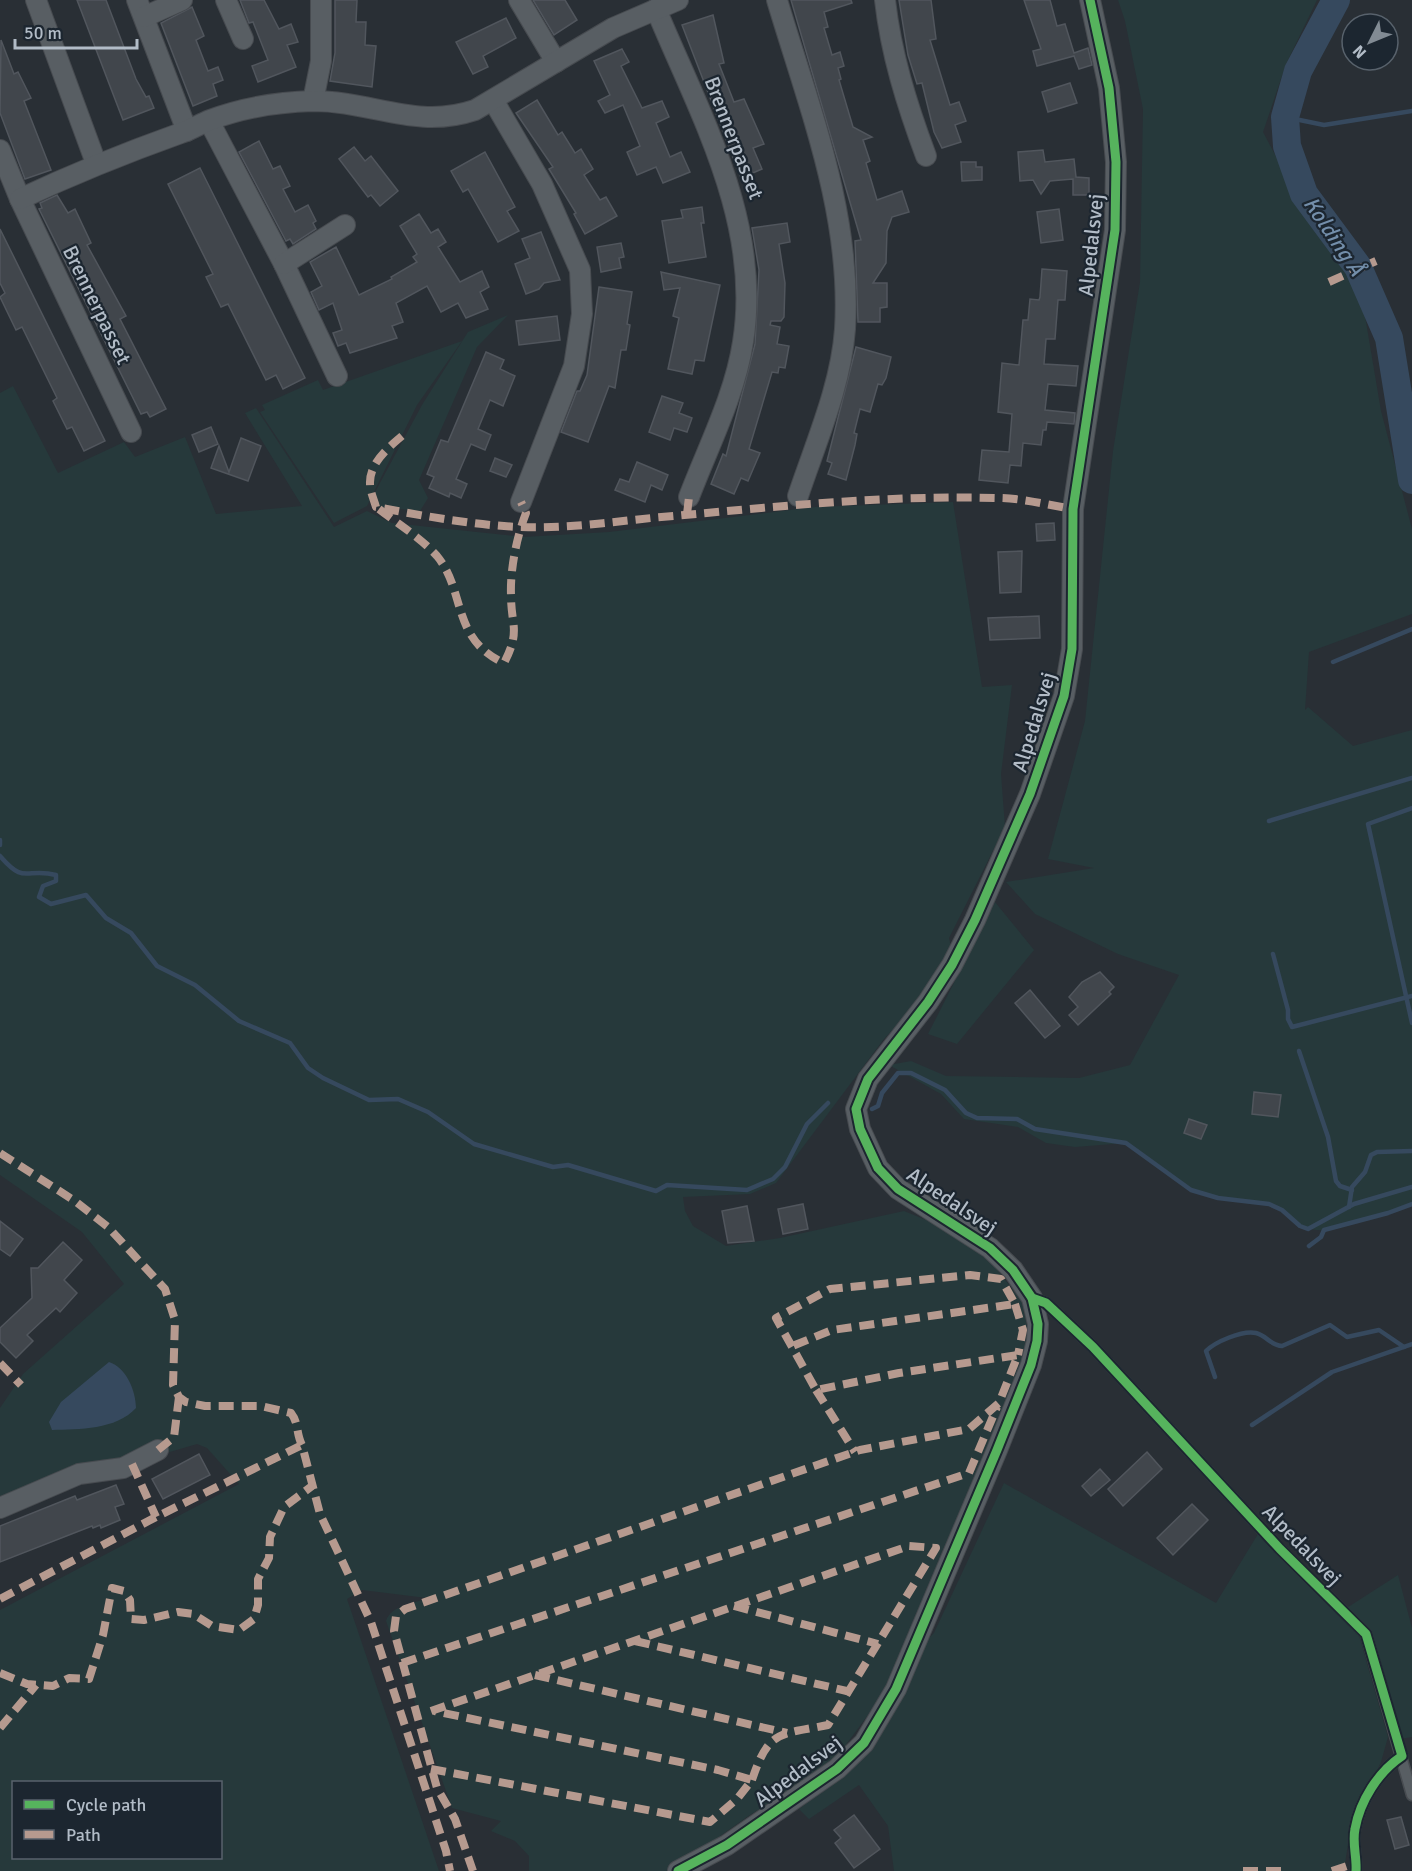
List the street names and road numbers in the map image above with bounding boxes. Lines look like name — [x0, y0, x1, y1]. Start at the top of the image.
street label: Brennerpasset — [699, 73, 769, 203]
street label: Alpedalsvej — [1073, 192, 1109, 298]
street label: Brennerpasset — [57, 241, 137, 369]
street label: Alpedalsvej — [1006, 669, 1062, 775]
street label: Alpedalsvej — [902, 1161, 1002, 1241]
street label: Alpedalsvej — [1257, 1499, 1347, 1591]
street label: Alpedalsvej — [749, 1730, 847, 1812]

